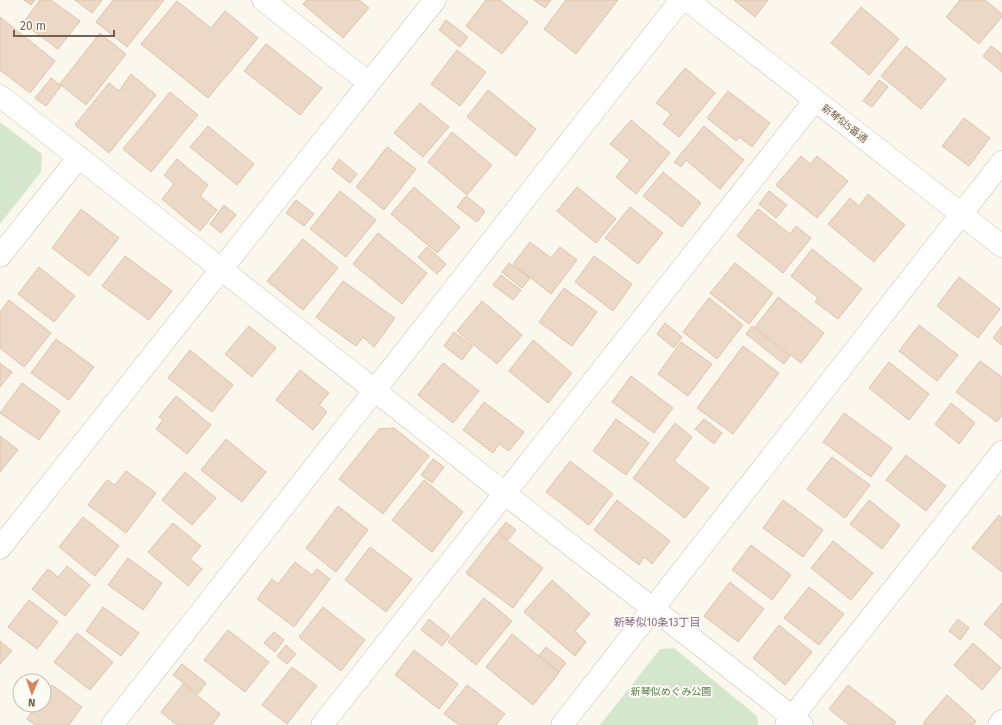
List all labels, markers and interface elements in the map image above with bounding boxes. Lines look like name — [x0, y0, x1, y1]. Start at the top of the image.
scale bar — [14, 12, 114, 38]
text: 20 m — [20, 19, 46, 33]
street label: 新琴似5番通 — [819, 102, 870, 145]
district label: 新琴似10条13丁目 — [613, 616, 701, 629]
north arrow — [12, 673, 52, 713]
park label: 新琴似めぐみ公園 — [631, 686, 711, 698]
text: N — [28, 696, 36, 709]

